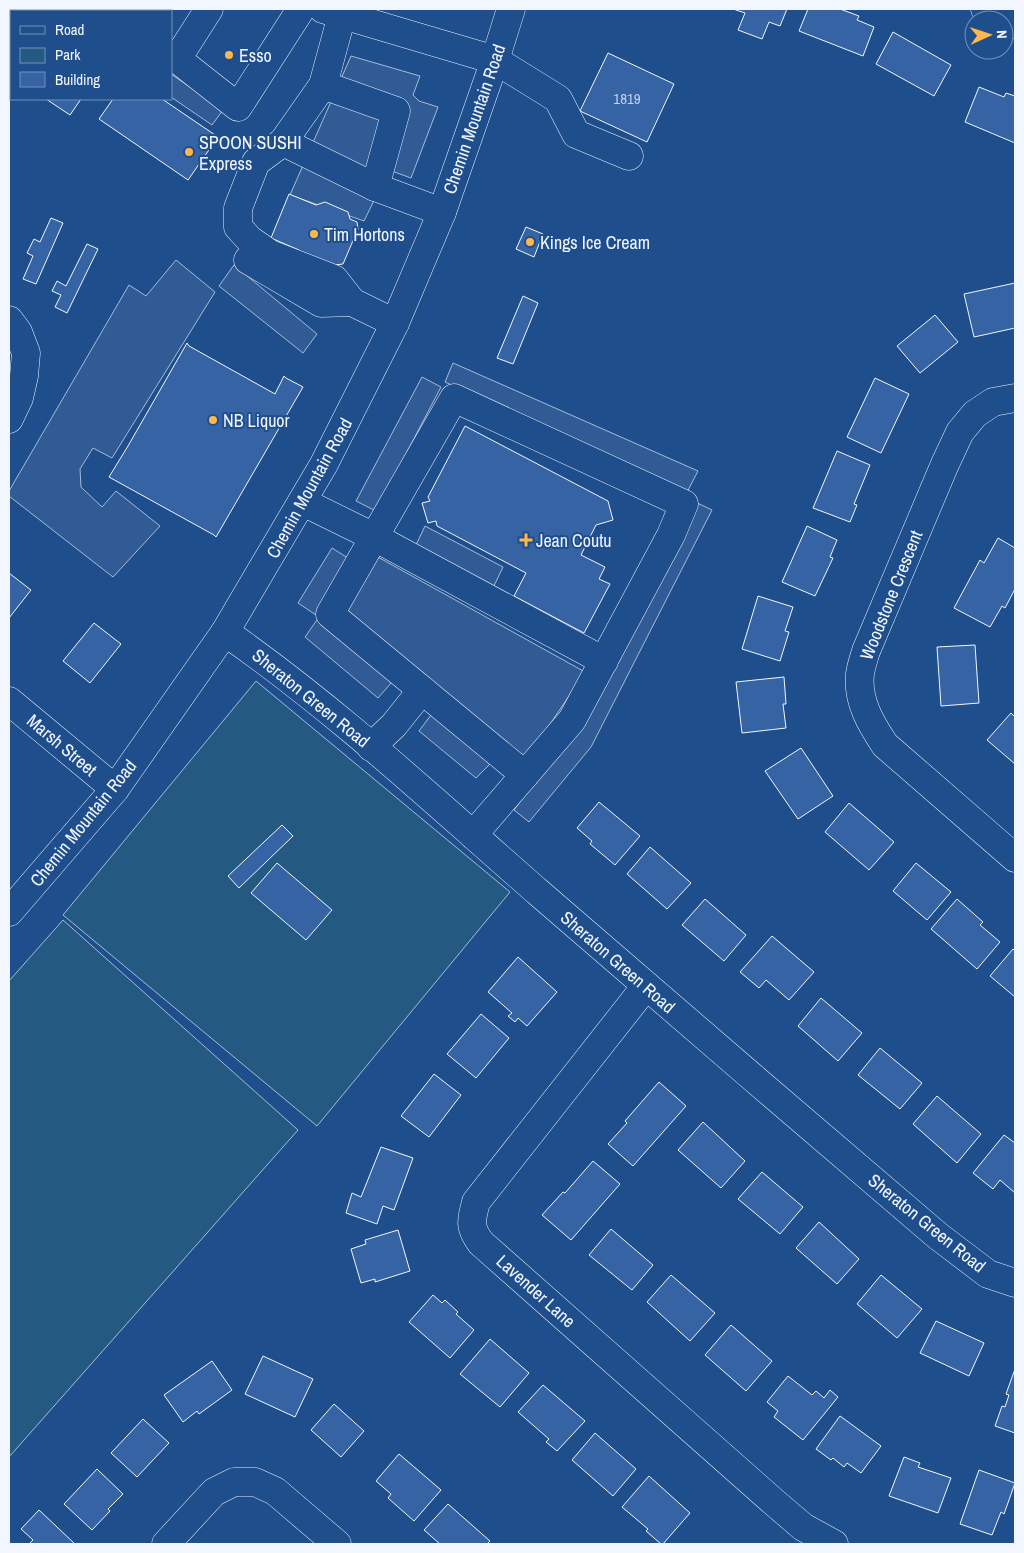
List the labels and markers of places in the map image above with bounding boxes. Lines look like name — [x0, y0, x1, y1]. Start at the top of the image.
place label: Esso — [239, 43, 272, 68]
marker: Esso — [223, 49, 235, 61]
place label: SPOON SUSHI Express — [199, 130, 302, 176]
marker: SPOON SUSHI Express — [183, 146, 195, 158]
place label: Tim Hortons — [324, 222, 405, 247]
marker: Tim Hortons — [308, 228, 320, 240]
place label: Kings Ice Cream — [540, 230, 650, 255]
marker: Kings Ice Cream — [524, 236, 536, 248]
place label: NB Liquor — [223, 408, 290, 433]
marker: NB Liquor — [207, 414, 219, 426]
place label: Jean Coutu — [536, 528, 612, 553]
marker: Jean Coutu — [520, 534, 532, 546]

